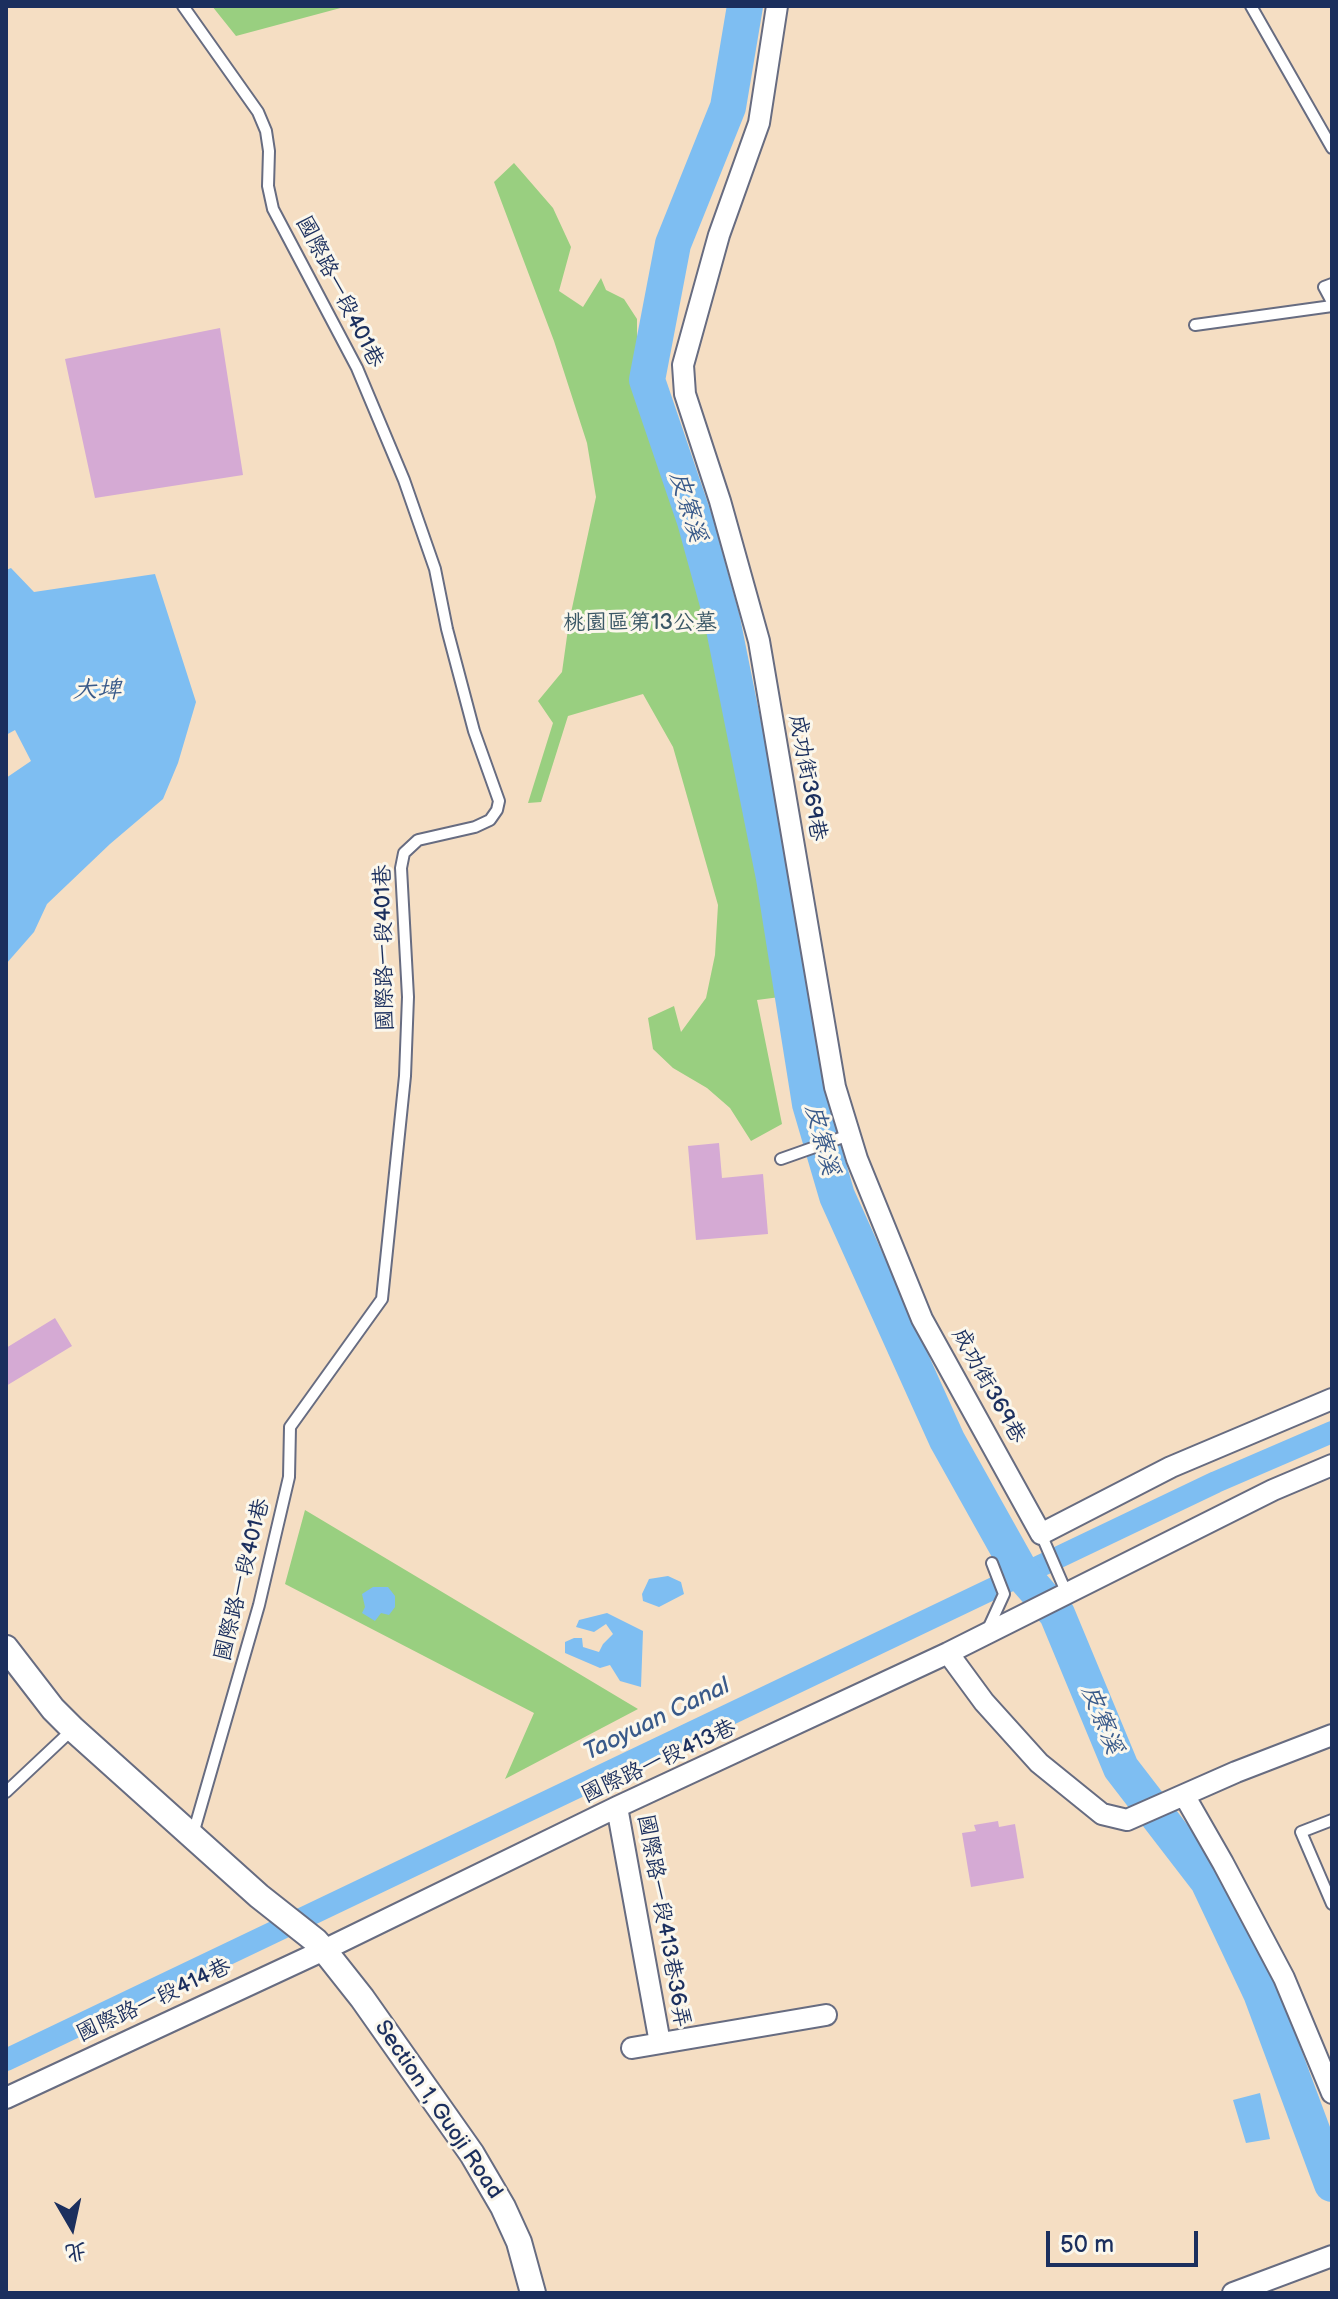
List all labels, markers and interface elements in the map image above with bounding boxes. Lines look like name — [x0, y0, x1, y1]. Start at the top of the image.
street label: 國際路一段401巷 — [289, 212, 389, 372]
water label: 皮寮溪 — [663, 468, 711, 546]
park label: 桃園區第13公墓 — [563, 610, 717, 636]
water label: 大埤 — [73, 677, 121, 705]
street label: 成功街369巷 — [783, 713, 831, 843]
street label: 國際路一段401巷 — [370, 864, 400, 1032]
water label: 皮寮溪 — [798, 1101, 844, 1179]
street label: 成功街369巷 — [946, 1324, 1030, 1448]
street label: 國際路一段401巷 — [210, 1496, 276, 1664]
water label: Taoyuan Canal — [579, 1672, 735, 1768]
water label: 皮寮溪 — [1074, 1681, 1128, 1759]
street label: 國際路一段413巷 — [578, 1715, 740, 1809]
street label: 國際路一段413巷36弄 — [631, 1812, 695, 2030]
street label: 國際路一段414巷 — [73, 1954, 235, 2048]
street label: Section 1, Guoji Road — [368, 2016, 508, 2204]
north arrow — [32, 2187, 112, 2267]
scale bar — [1050, 2215, 1202, 2265]
text: 50 m — [1060, 2230, 1114, 2259]
text: 北 — [63, 2236, 89, 2266]

